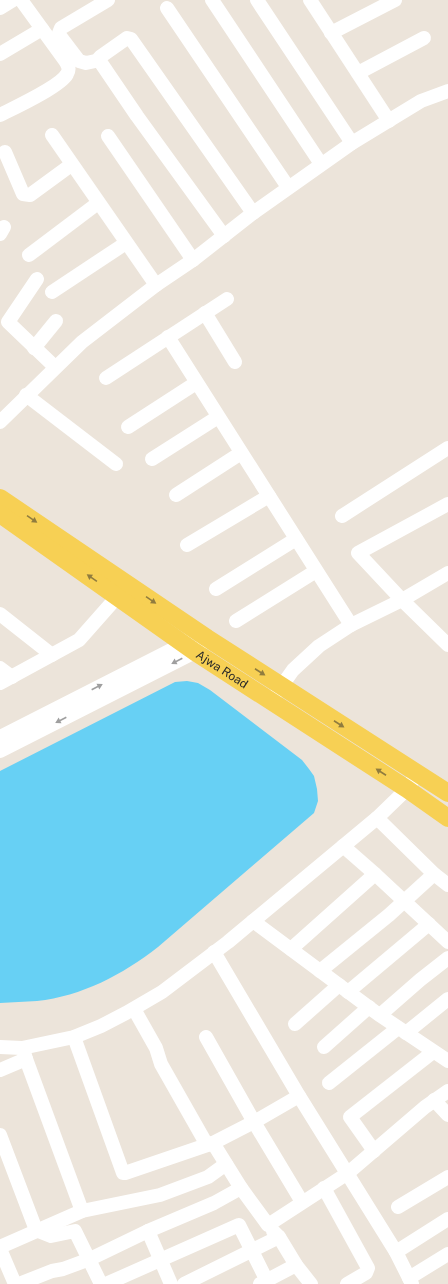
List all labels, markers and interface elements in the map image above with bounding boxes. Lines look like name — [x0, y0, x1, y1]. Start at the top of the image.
one-way arrow — [26, 516, 38, 523]
one-way arrow — [86, 574, 97, 582]
one-way arrow — [146, 596, 157, 604]
street label: Ajwa Road — [193, 648, 251, 691]
one-way arrow — [171, 658, 183, 664]
one-way arrow — [255, 668, 265, 676]
one-way arrow — [91, 684, 103, 691]
one-way arrow — [55, 717, 67, 723]
one-way arrow — [334, 720, 345, 727]
one-way arrow — [376, 768, 386, 776]

